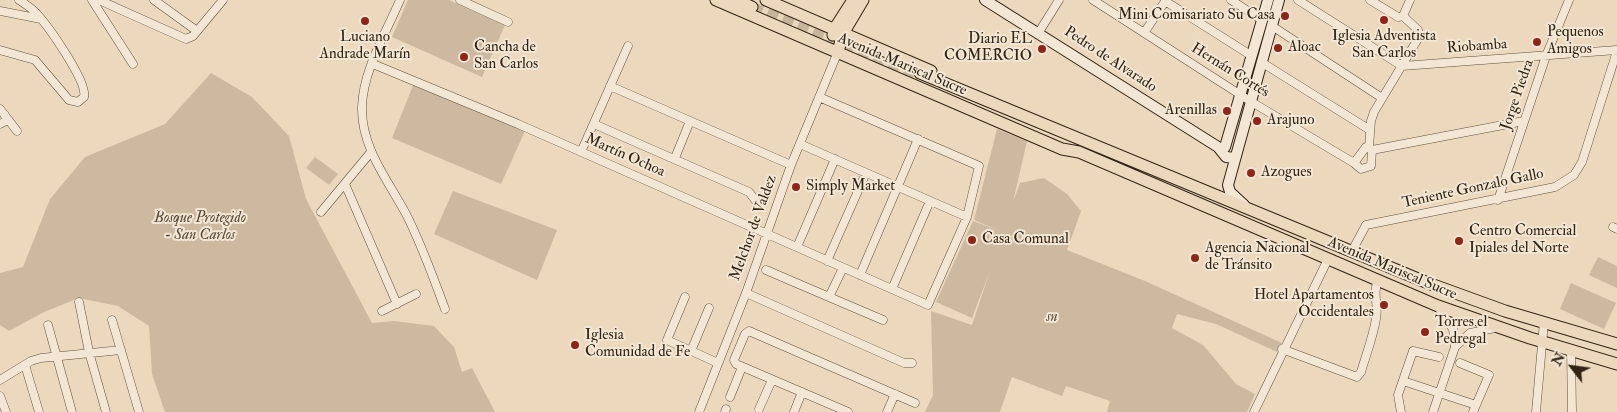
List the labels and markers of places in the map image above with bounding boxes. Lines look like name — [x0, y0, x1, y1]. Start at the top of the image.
place label: Mini Comisariato Su Casa — [1118, 7, 1275, 25]
marker: Mini Comisariato Su Casa — [1279, 10, 1291, 22]
marker: Iglesia Adventista San Carlos — [1378, 14, 1390, 26]
marker: Luciano Andrade Marín — [359, 15, 371, 27]
place label: Pequenos Amigos — [1547, 24, 1604, 59]
place label: Iglesia Adventista San Carlos — [1332, 28, 1436, 63]
place label: Luciano Andrade Marín — [319, 29, 411, 64]
place label: Diario EL COMERCIO — [944, 31, 1032, 66]
marker: Pequenos Amigos — [1531, 36, 1543, 48]
place label: Cancha de San Carlos — [474, 39, 538, 74]
place label: Aloac — [1288, 39, 1321, 57]
marker: Aloac — [1272, 42, 1284, 54]
marker: Diario EL COMERCIO — [1036, 43, 1048, 55]
marker: Cancha de San Carlos — [458, 51, 470, 63]
place label: Arenillas — [1165, 102, 1217, 120]
marker: Arenillas — [1221, 105, 1233, 117]
place label: Arajuno — [1267, 112, 1314, 130]
marker: Arajuno — [1251, 115, 1263, 127]
place label: Azogues — [1261, 164, 1312, 182]
marker: Azogues — [1245, 167, 1257, 179]
place label: Simply Market — [806, 178, 895, 196]
marker: Simply Market — [790, 181, 802, 193]
place label: Centro Comercial Ipiales del Norte — [1469, 223, 1576, 258]
place label: Casa Comunal — [982, 231, 1069, 249]
marker: Casa Comunal — [966, 234, 978, 246]
marker: Centro Comercial Ipiales del Norte — [1453, 235, 1465, 247]
place label: Agencia Nacional de Tránsito — [1205, 240, 1309, 275]
marker: Agencia Nacional de Tránsito — [1189, 252, 1201, 264]
place label: Hotel Apartamentos Occidentales — [1254, 287, 1374, 322]
marker: Hotel Apartamentos Occidentales — [1378, 299, 1390, 311]
place label: Torres el Pedregal — [1435, 314, 1487, 349]
marker: Torres el Pedregal — [1419, 326, 1431, 338]
place label: Iglesia Comunidad de Fe — [585, 327, 690, 362]
marker: Iglesia Comunidad de Fe — [569, 339, 581, 351]

